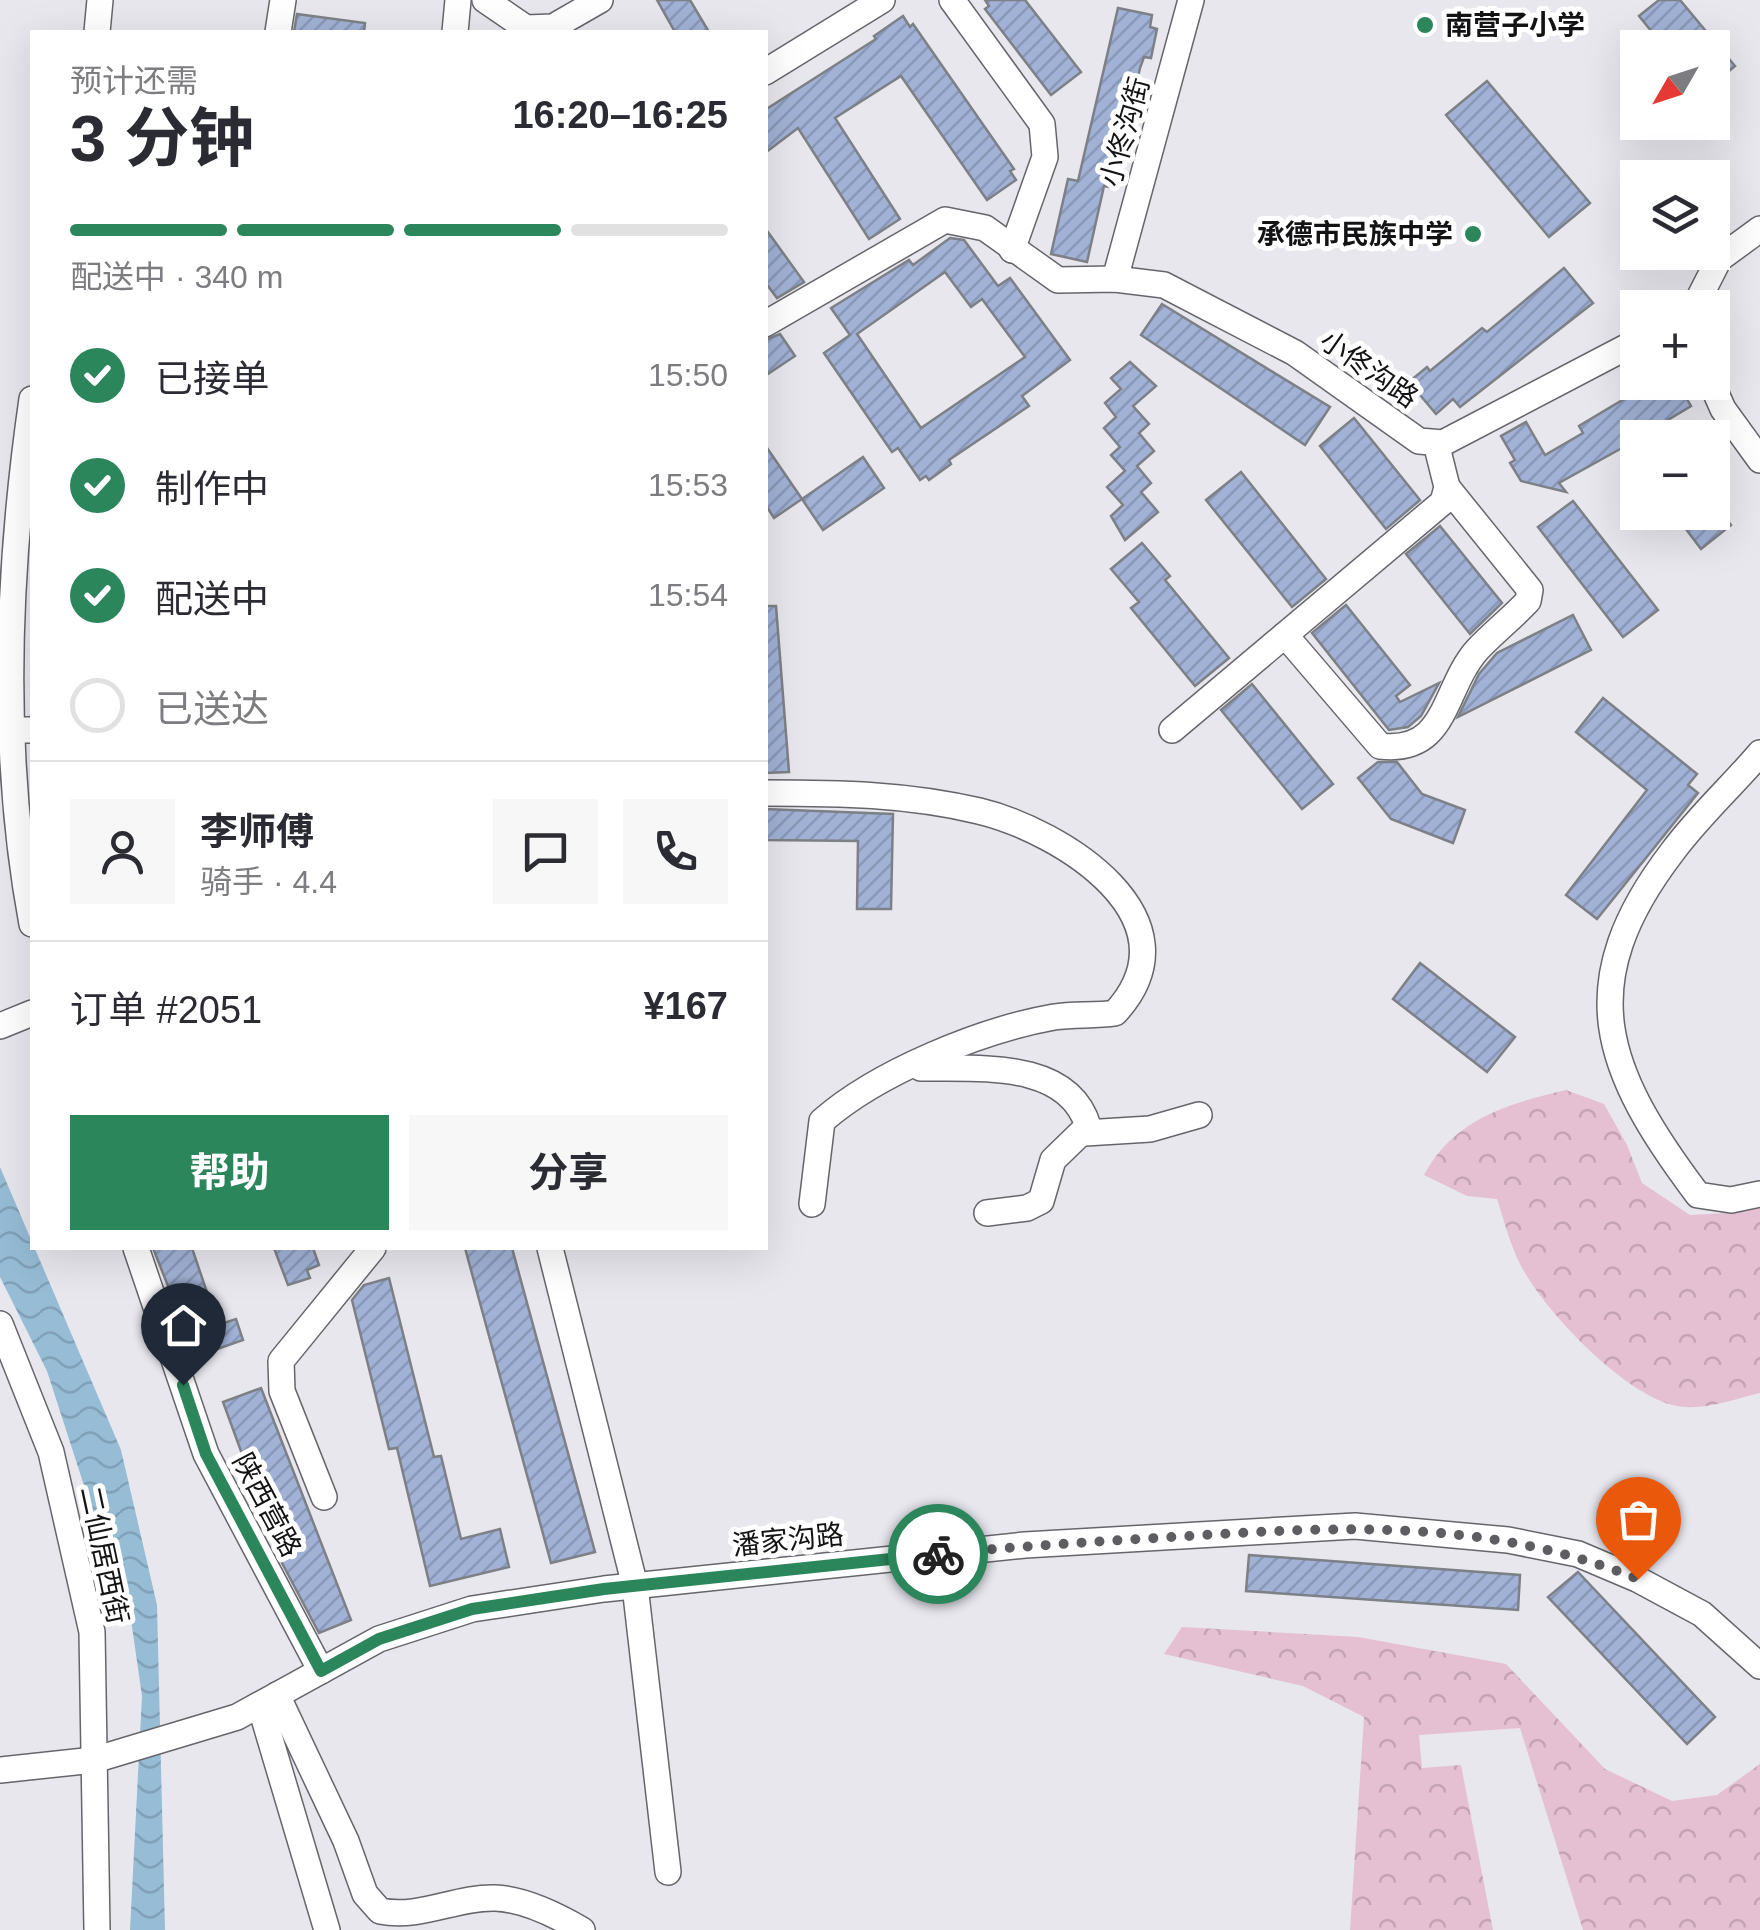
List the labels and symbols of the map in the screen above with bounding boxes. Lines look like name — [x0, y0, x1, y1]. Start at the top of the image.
place label: 南营子小学 — [1445, 10, 1585, 41]
marker: 南营子小学 — [1414, 14, 1436, 36]
north arrow — [1620, 30, 1730, 140]
street label: 小佟沟街 — [1095, 74, 1155, 190]
place label: 承德市民族中学 — [1257, 219, 1453, 250]
marker: 承德市民族中学 — [1462, 223, 1484, 245]
street label: 小佟沟路 — [1314, 324, 1424, 414]
pin — [141, 1283, 226, 1386]
street label: 陕西营路 — [227, 1448, 307, 1562]
pin — [1596, 1477, 1681, 1580]
street label: 二仙居西街 — [74, 1483, 134, 1627]
courier — [888, 1504, 988, 1604]
street label: 潘家沟路 — [731, 1519, 845, 1561]

